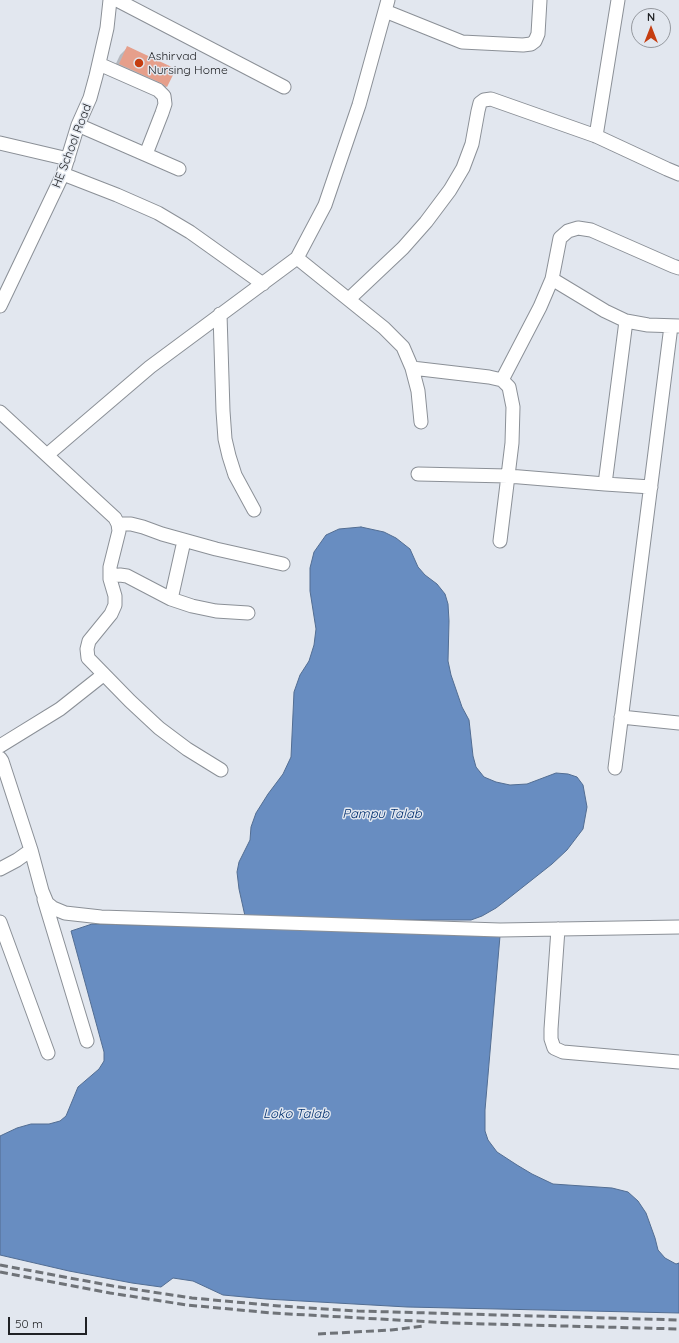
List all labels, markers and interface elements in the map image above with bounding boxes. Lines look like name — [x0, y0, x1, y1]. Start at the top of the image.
north arrow — [631, 8, 671, 48]
text: N — [647, 10, 655, 24]
place label: Ashirvad Nursing Home — [148, 49, 228, 77]
marker: Ashirvad Nursing Home — [133, 57, 145, 69]
street label: HE School Road — [49, 102, 95, 190]
water label: Pampu Talab — [342, 806, 422, 822]
water label: Loko Talab — [263, 1106, 329, 1122]
scale bar — [10, 1309, 89, 1335]
text: 50 m — [15, 1316, 43, 1331]

